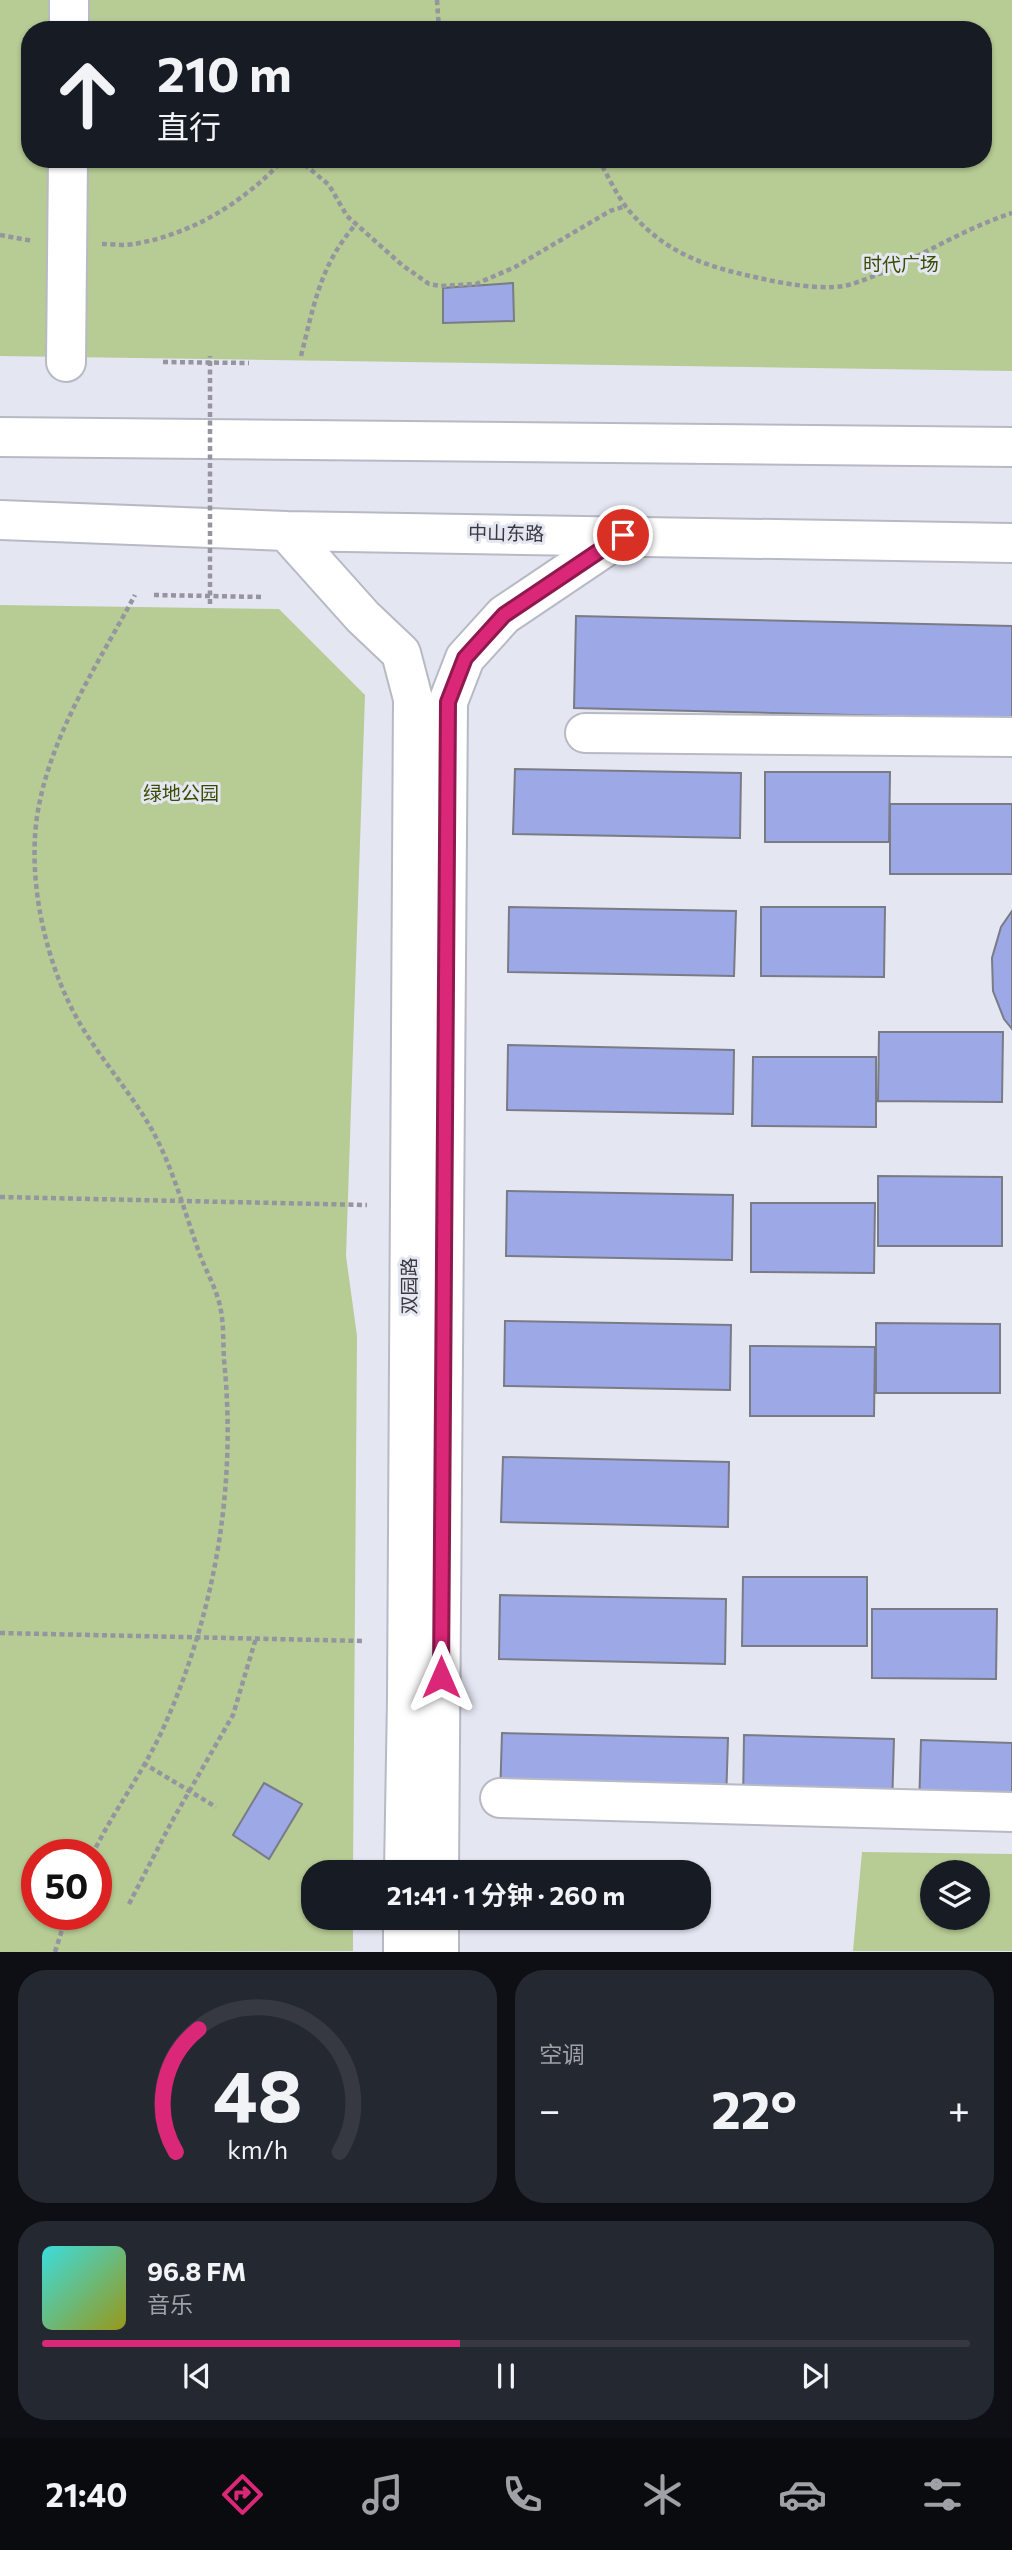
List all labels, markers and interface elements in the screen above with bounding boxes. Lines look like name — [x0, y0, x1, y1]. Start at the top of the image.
text: 210 m — [157, 42, 292, 102]
icon: ahead — [42, 49, 133, 140]
text: 直行 — [157, 106, 221, 146]
park label: 时代广场 — [863, 252, 939, 275]
pin — [593, 505, 653, 565]
icon: arrive — [604, 516, 642, 554]
street label: 中山东路 — [468, 520, 544, 545]
park label: 绿地公园 — [143, 781, 219, 804]
street label: 双园路 — [397, 1257, 420, 1315]
position arrow — [404, 1640, 478, 1714]
speed limit sign: 50 — [21, 1839, 112, 1930]
map controls — [920, 1860, 990, 1930]
button: layers — [920, 1860, 990, 1930]
text: 21:41 · 1 分钟 · 260 m — [387, 1879, 625, 1910]
text: 空调 — [539, 2040, 585, 2068]
text: 48 — [213, 2049, 302, 2138]
text: 22° — [711, 2076, 797, 2140]
text: − — [539, 2085, 561, 2132]
text: + — [948, 2085, 970, 2132]
text: km/h — [227, 2134, 288, 2164]
text: 96.8 FM — [147, 2255, 246, 2286]
text: 音乐 — [147, 2290, 193, 2318]
icon: previous — [178, 2357, 216, 2395]
icon: pause — [487, 2357, 525, 2395]
icon: next — [796, 2357, 834, 2395]
icon: directions — [218, 2470, 267, 2519]
icon: music — [358, 2470, 407, 2519]
icon: phone — [498, 2470, 547, 2519]
icon: climate — [638, 2470, 687, 2519]
icon: car — [778, 2470, 827, 2519]
icon: filters — [918, 2470, 967, 2519]
text: 21:40 — [45, 2474, 127, 2514]

